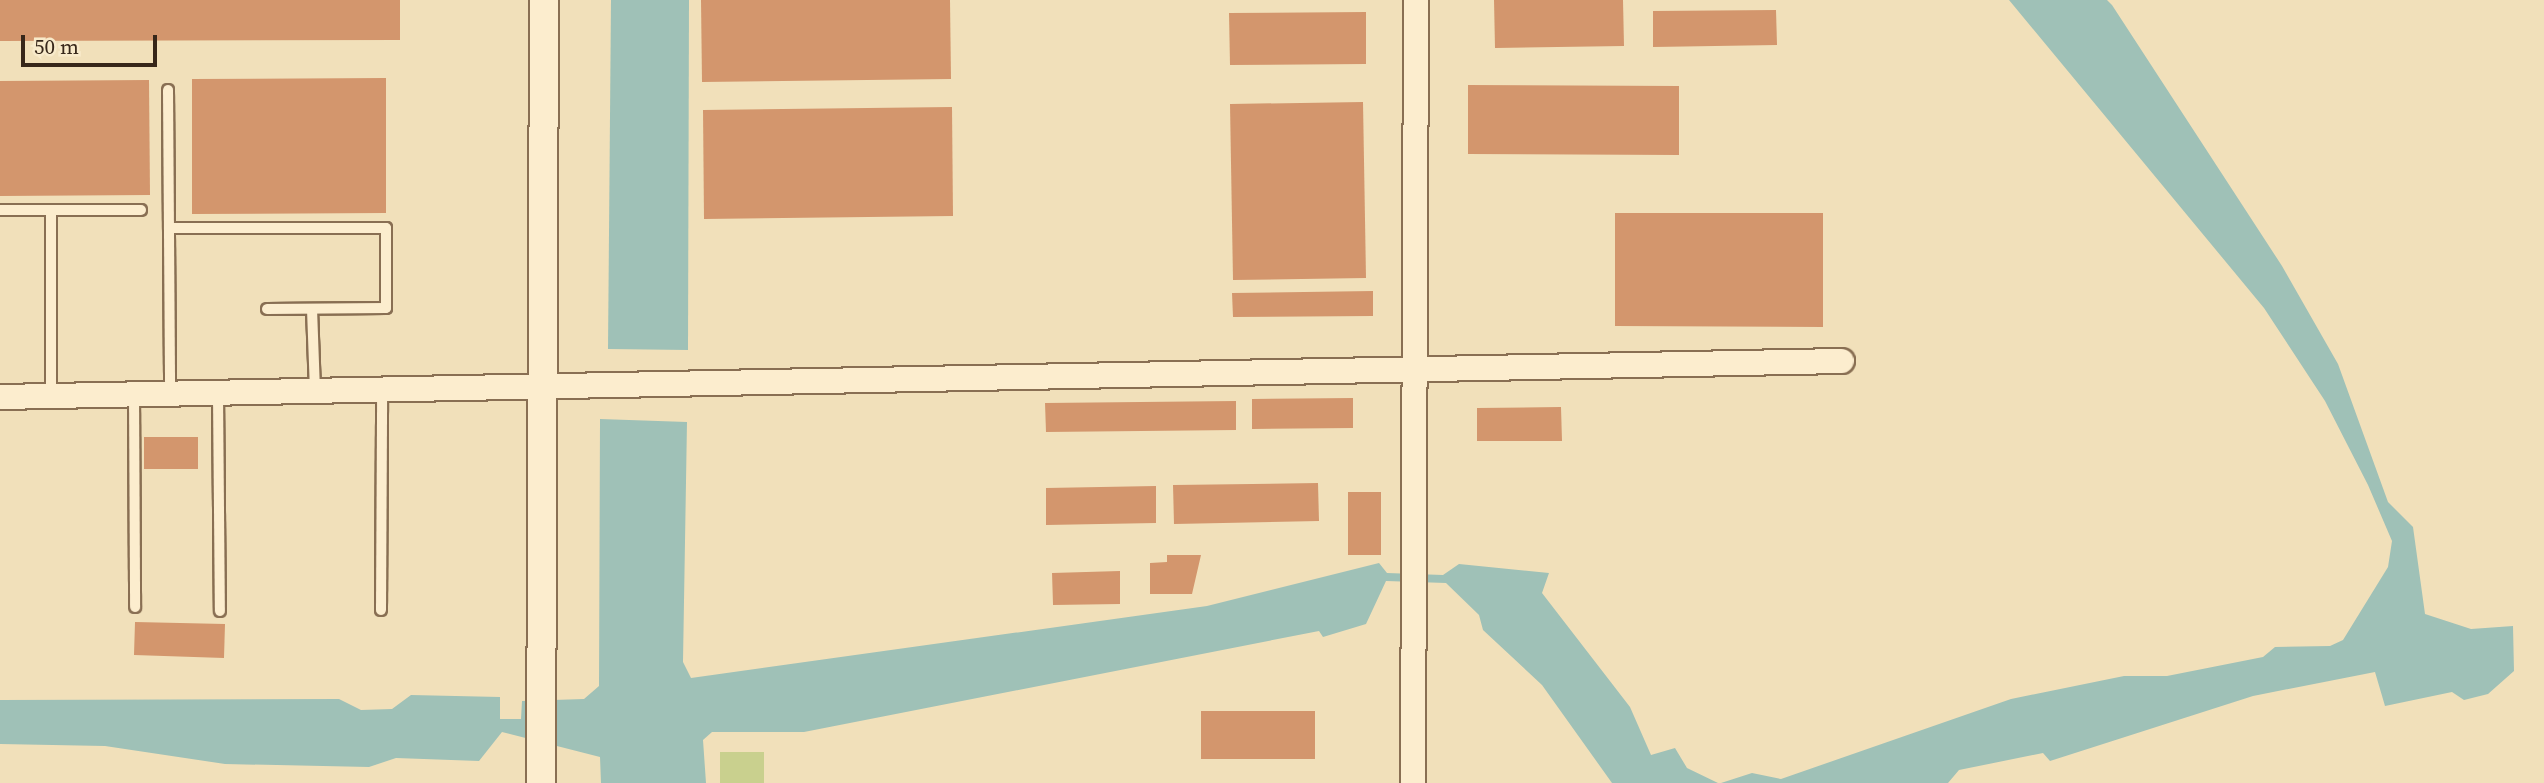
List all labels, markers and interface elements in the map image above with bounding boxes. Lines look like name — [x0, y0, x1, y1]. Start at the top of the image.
scale bar — [24, 21, 161, 65]
text: 50 m — [34, 32, 79, 61]

